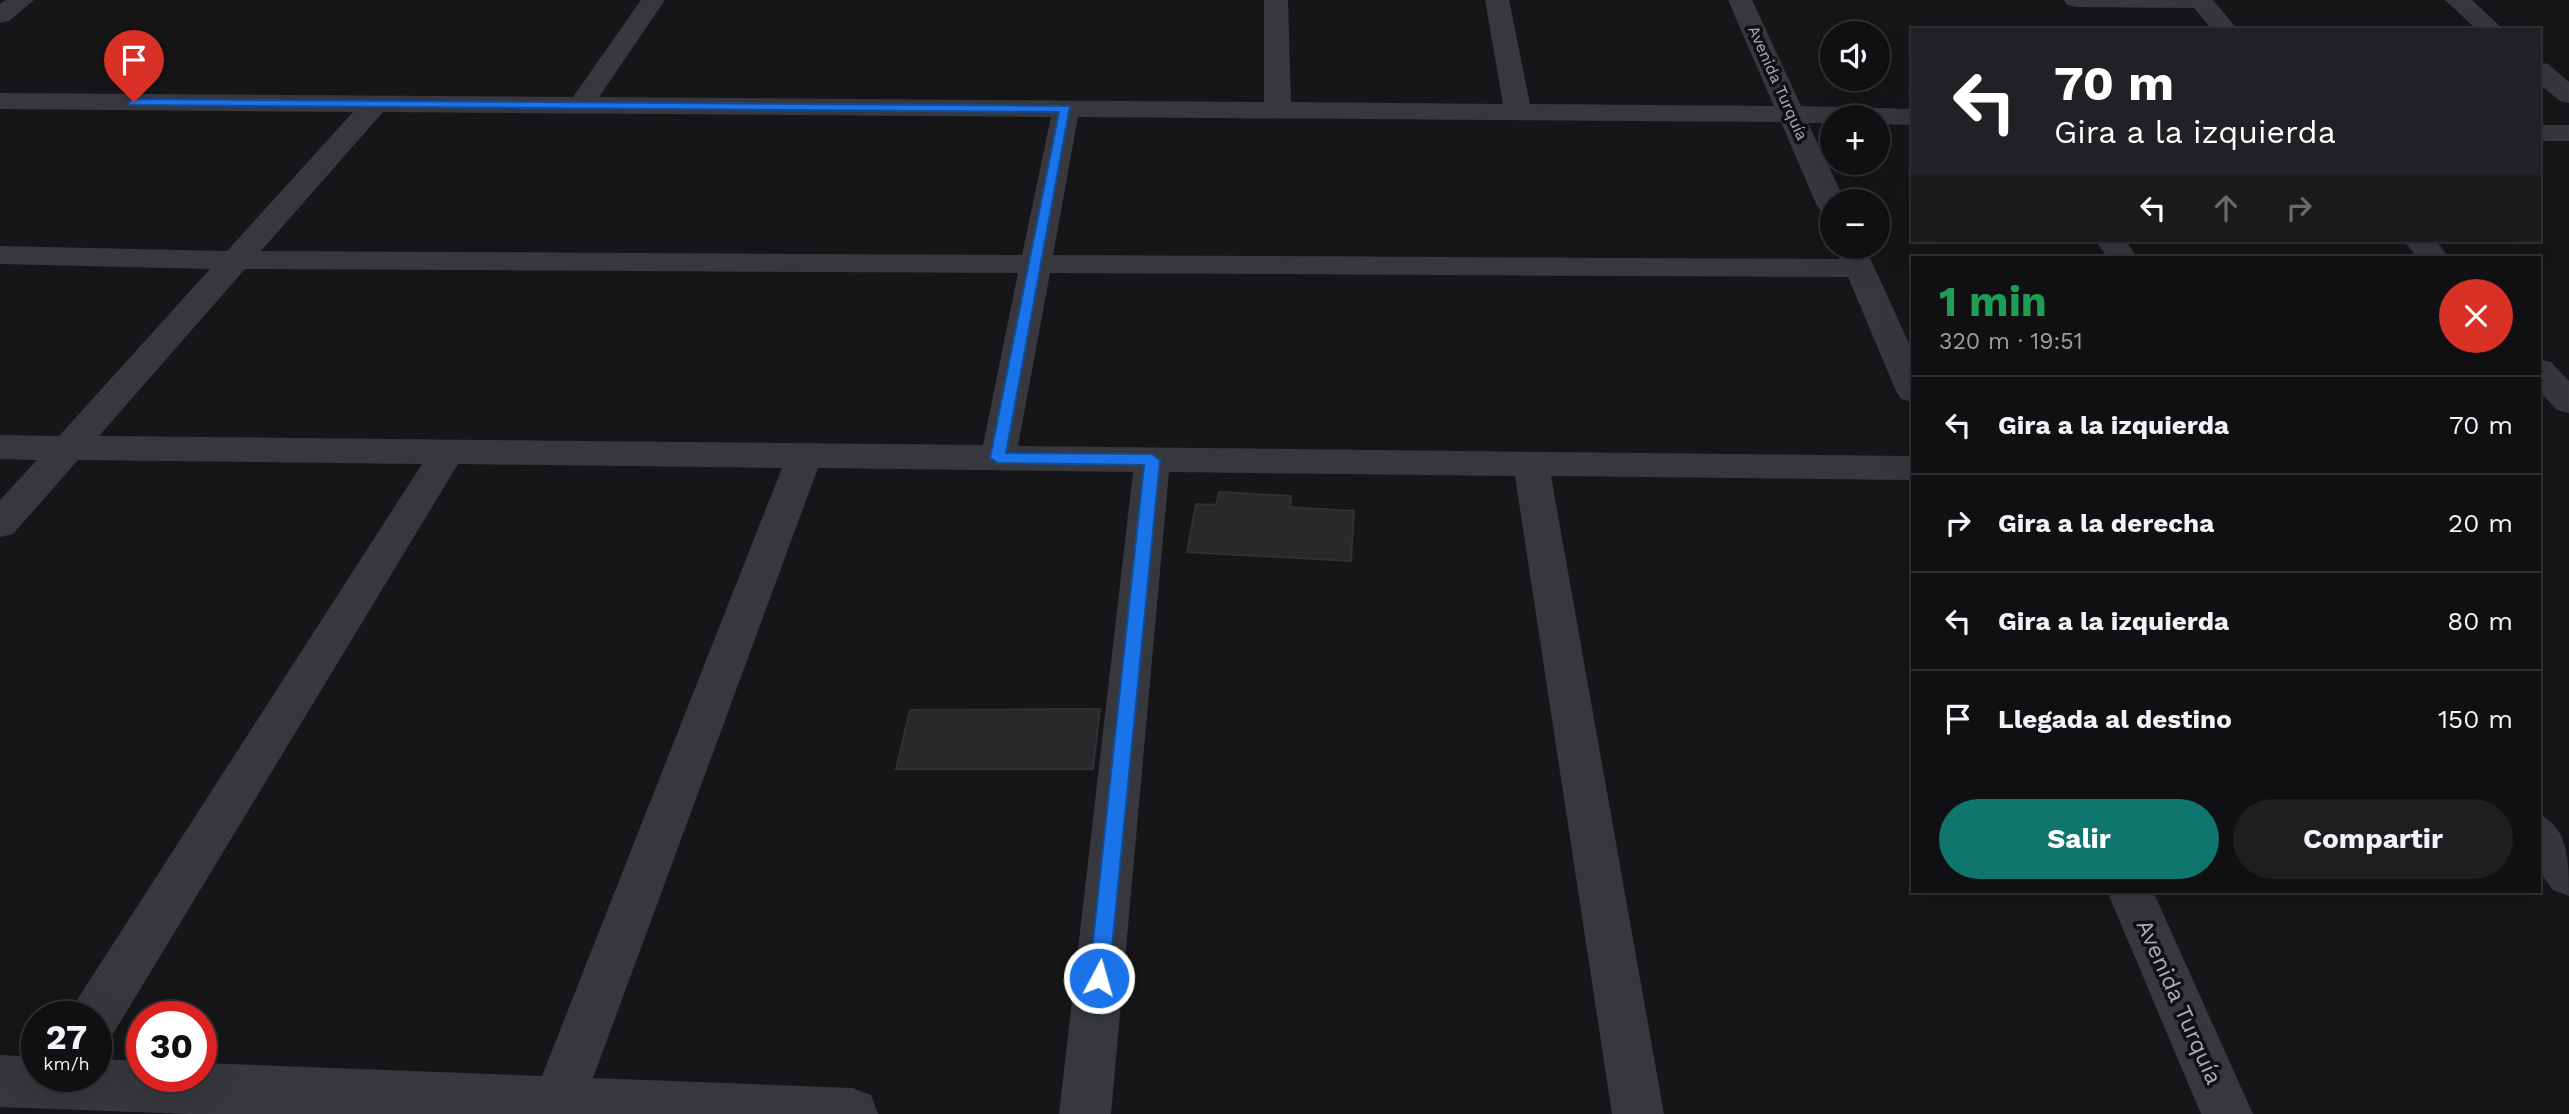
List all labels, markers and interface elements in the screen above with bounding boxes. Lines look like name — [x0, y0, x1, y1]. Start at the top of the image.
map controls — [1820, 21, 1890, 259]
button: sound — [1820, 21, 1890, 91]
street label: Avenida Turquía — [1744, 23, 1812, 143]
pin — [104, 30, 164, 102]
icon: arrive — [115, 41, 153, 79]
text: 70 m — [2054, 54, 2174, 112]
icon: left — [1939, 56, 2030, 147]
button: + — [1820, 105, 1890, 175]
text: Gira a la izquierda — [2054, 113, 2336, 151]
button: − — [1820, 189, 1890, 259]
icon: left — [2134, 189, 2172, 227]
icon: ahead — [2207, 189, 2245, 227]
icon: right — [2280, 189, 2318, 227]
text: 1 min — [1939, 277, 2047, 326]
button: close — [2439, 279, 2513, 353]
text: 320 m · 19:51 — [1939, 328, 2083, 355]
icon: left — [1939, 406, 1977, 444]
text: Gira a la izquierda — [1998, 410, 2229, 440]
text: 70 m — [2449, 410, 2513, 440]
icon: right — [1939, 504, 1977, 542]
text: Gira a la derecha — [1998, 508, 2214, 538]
text: 20 m — [2448, 508, 2513, 538]
icon: left — [1939, 602, 1977, 640]
text: Gira a la izquierda — [1998, 606, 2229, 636]
text: 80 m — [2447, 606, 2513, 636]
icon: arrive — [1939, 700, 1977, 738]
text: Llegada al destino — [1998, 704, 2232, 734]
text: 150 m — [2438, 704, 2513, 734]
button: Salir — [1939, 799, 2219, 879]
button: Compartir — [2233, 799, 2513, 879]
street label: Avenida Turquía — [2131, 915, 2227, 1089]
position arrow — [1062, 941, 1136, 1015]
speed limit sign: 30 — [126, 1001, 217, 1092]
text: 27 — [46, 1016, 87, 1058]
text: km/h — [43, 1053, 90, 1074]

